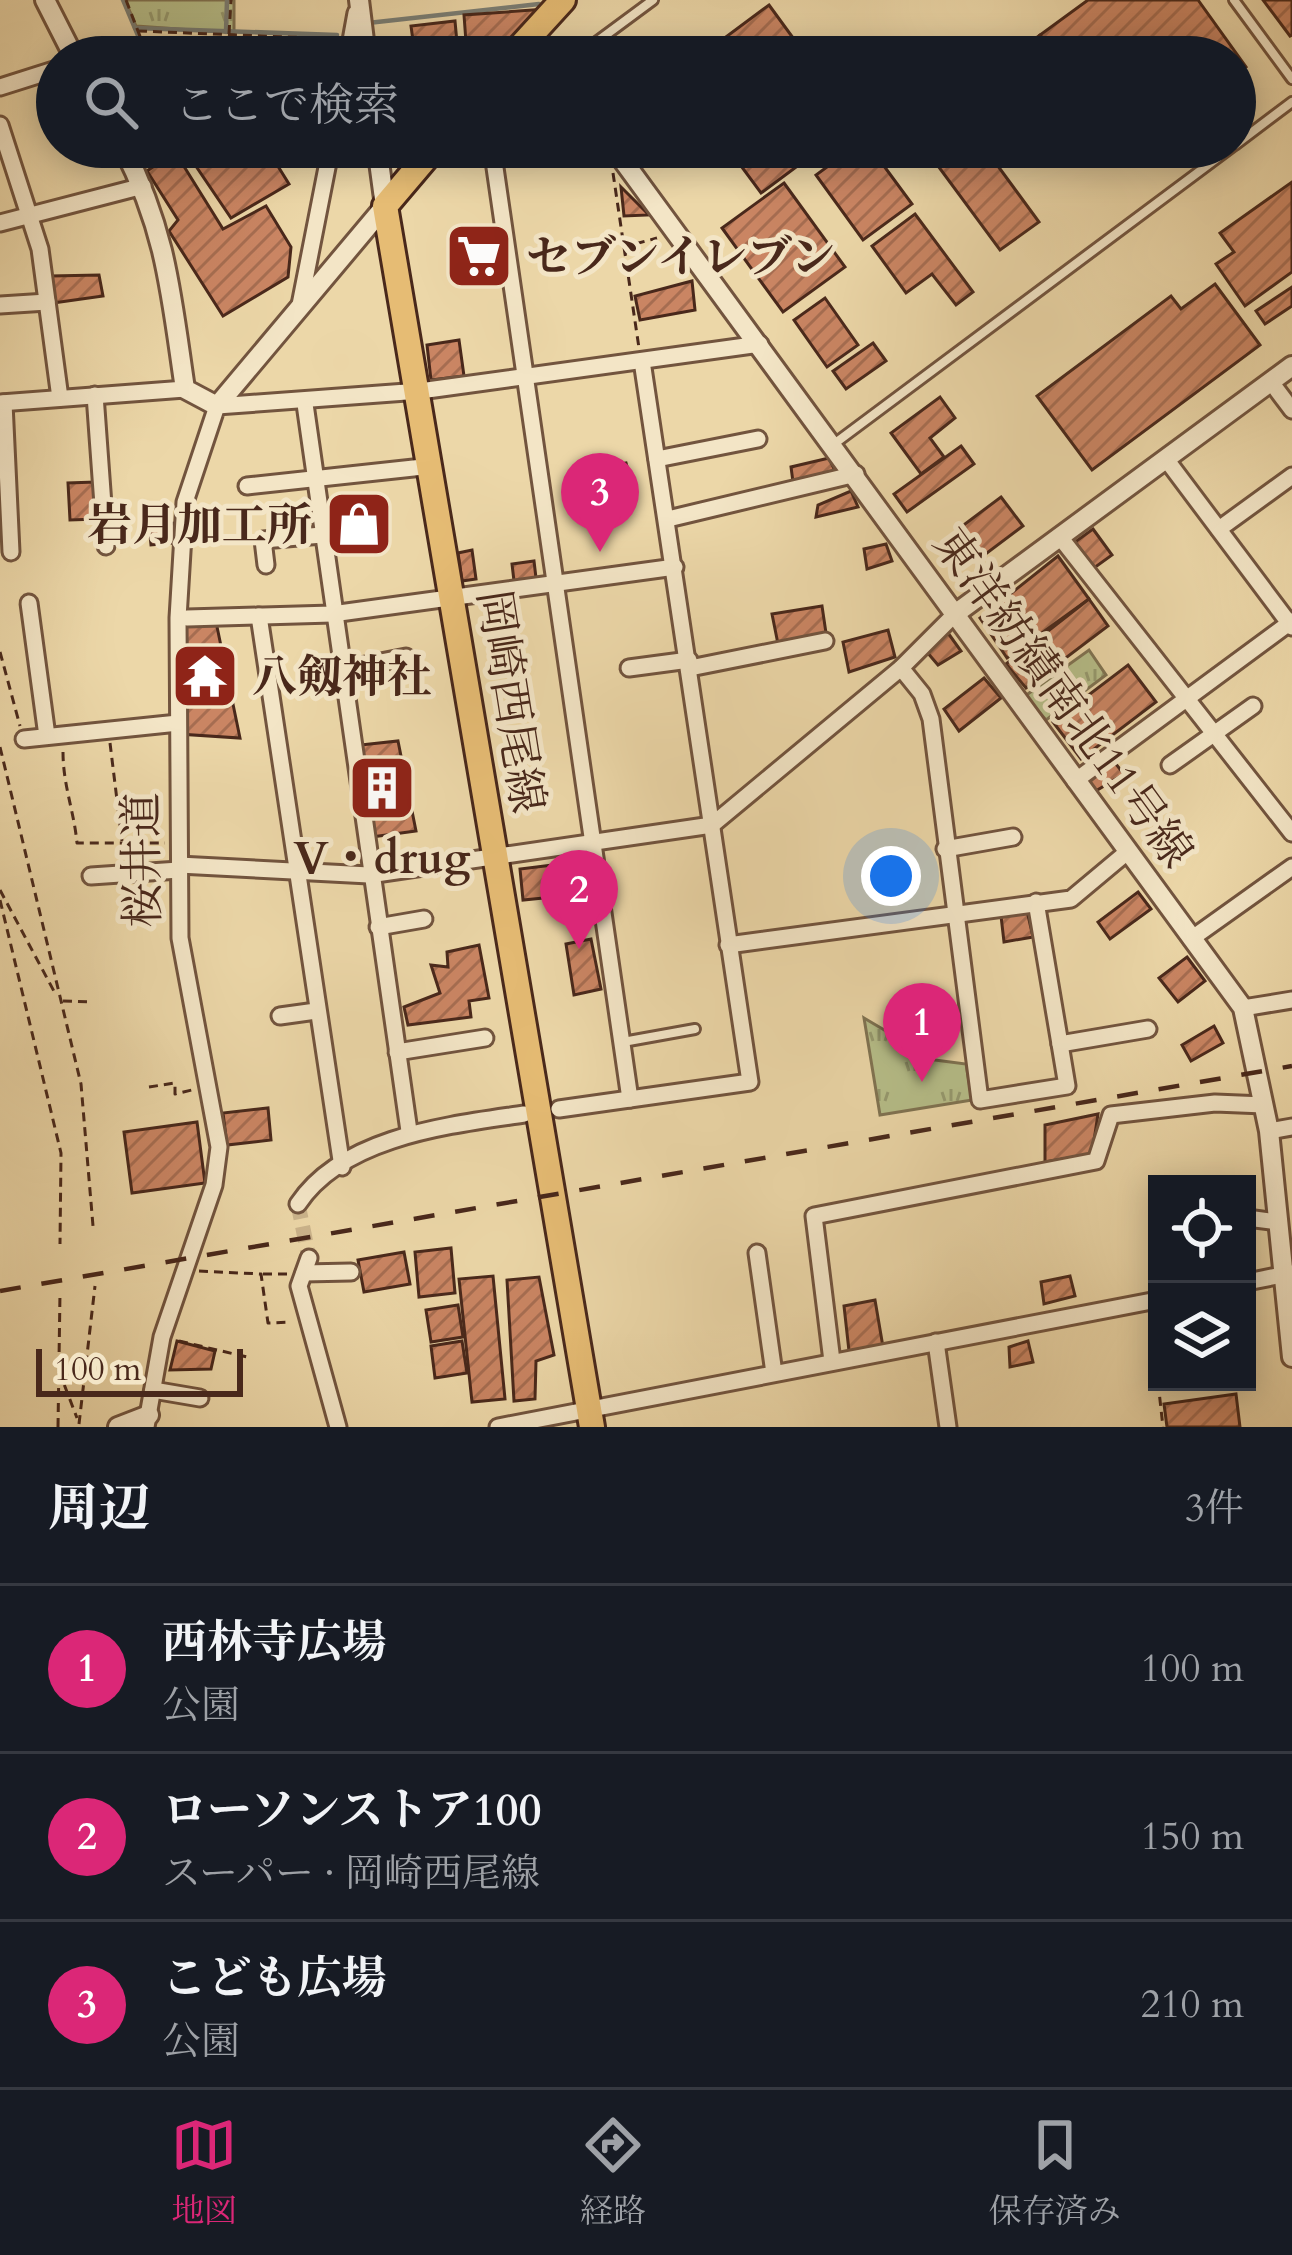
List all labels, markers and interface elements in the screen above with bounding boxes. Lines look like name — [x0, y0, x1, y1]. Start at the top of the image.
search box — [36, 36, 1256, 168]
icon: search — [78, 69, 144, 135]
text: ここで検索 — [174, 75, 399, 136]
supermarket icon: セブンイレブン — [444, 221, 514, 291]
place label: セブンイレブン — [526, 227, 835, 288]
pin: 3 — [561, 453, 639, 552]
shop icon: 岩月加工所 — [324, 489, 394, 559]
place label: 岩月加工所 — [87, 495, 312, 556]
street label: 東洋紡績南北11号線 — [919, 516, 1207, 880]
street label: 岡崎西尾線 — [463, 585, 558, 817]
temple icon: 八剱神社 — [170, 641, 240, 711]
place label: 八剱神社 — [252, 647, 432, 708]
building icon: V・drug — [347, 753, 417, 823]
street label: 桜井道 — [111, 792, 174, 928]
place label: V・drug — [293, 828, 471, 889]
your location — [861, 846, 921, 906]
pin: 2 — [540, 850, 618, 949]
pin: 1 — [883, 983, 961, 1082]
map controls — [1148, 1175, 1256, 1391]
button: locate — [1148, 1175, 1256, 1283]
button: layers — [1148, 1283, 1256, 1391]
scale bar — [36, 1343, 243, 1396]
text: 100 m — [54, 1347, 141, 1392]
text: 周辺 — [48, 1474, 150, 1544]
text: 3件 — [1185, 1482, 1244, 1535]
text: 西林寺広場 — [162, 1612, 387, 1673]
text: 1 — [77, 1642, 97, 1695]
text: 100 m — [1141, 1642, 1244, 1695]
text: 公園 — [162, 1679, 240, 1732]
text: ローソンストア100 — [162, 1780, 542, 1841]
text: 2 — [77, 1810, 97, 1863]
text: 150 m — [1141, 1810, 1244, 1863]
text: スーパー · 岡崎西尾線 — [162, 1847, 540, 1900]
text: こども広場 — [162, 1948, 387, 2009]
text: 3 — [77, 1978, 97, 2031]
text: 210 m — [1141, 1978, 1244, 2031]
text: 公園 — [162, 2015, 240, 2068]
tab: 地図 — [171, 2112, 237, 2234]
tab: 経路 — [580, 2112, 646, 2234]
tab: 保存済み — [989, 2112, 1121, 2234]

